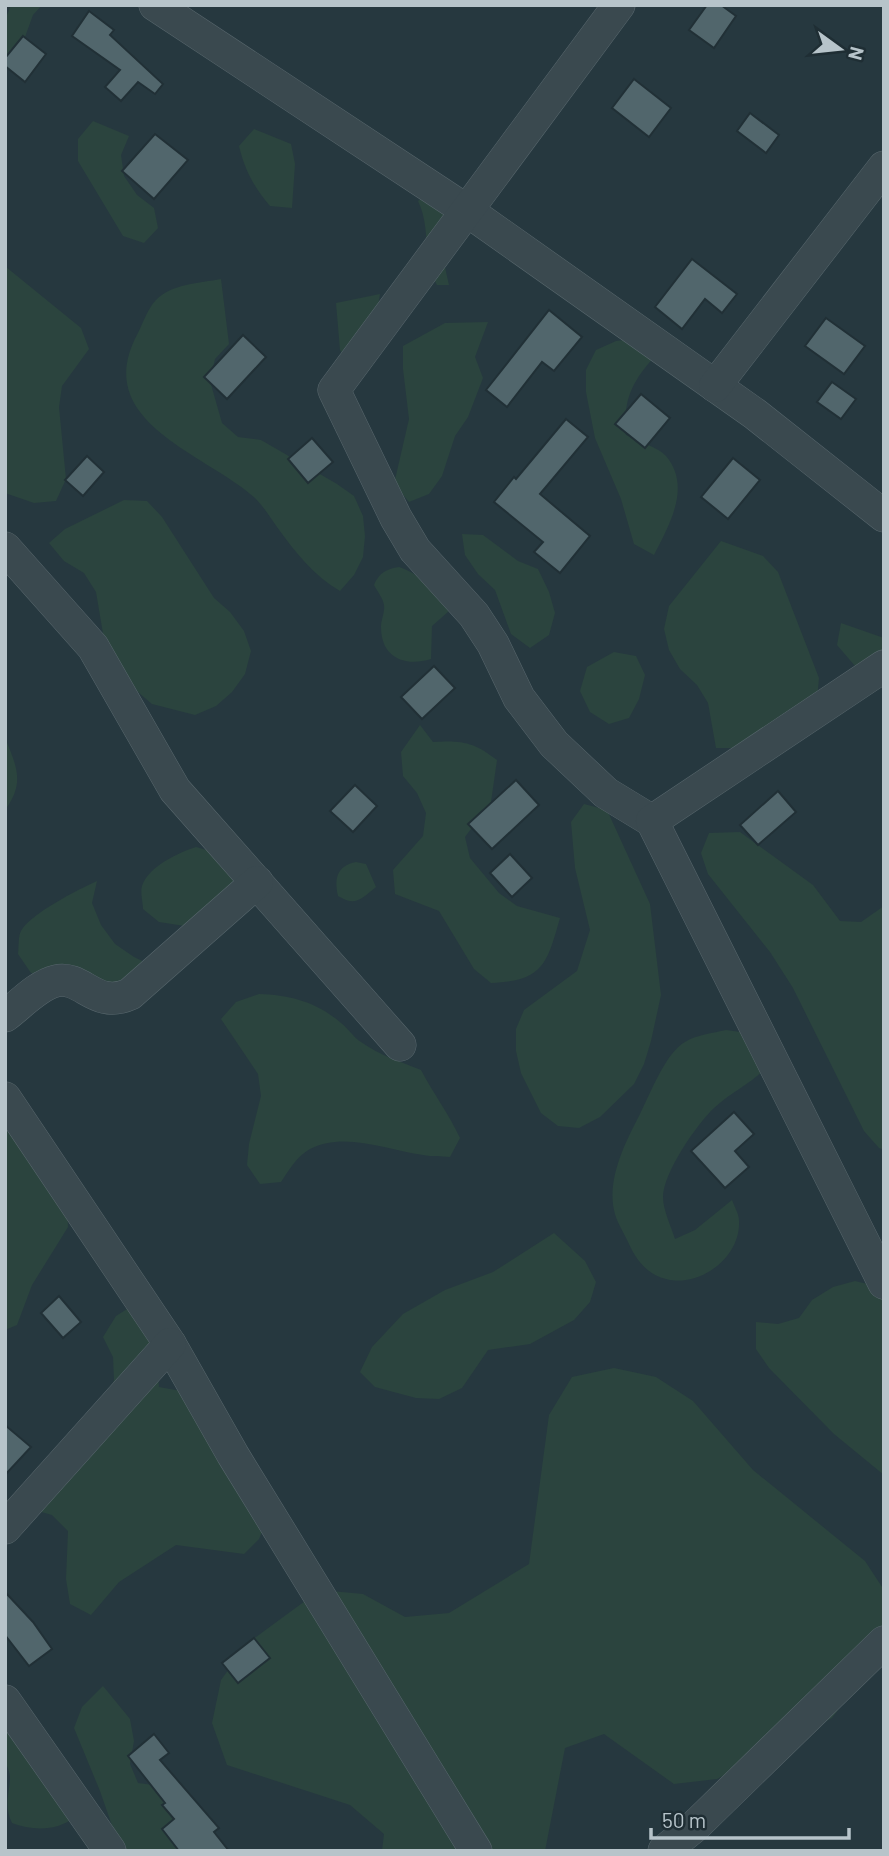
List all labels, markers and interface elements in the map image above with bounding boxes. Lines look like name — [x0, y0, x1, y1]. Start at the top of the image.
north arrow — [805, 14, 875, 84]
text: N — [844, 44, 870, 63]
scale bar — [651, 1797, 849, 1841]
text: 50 m — [662, 1807, 706, 1832]

